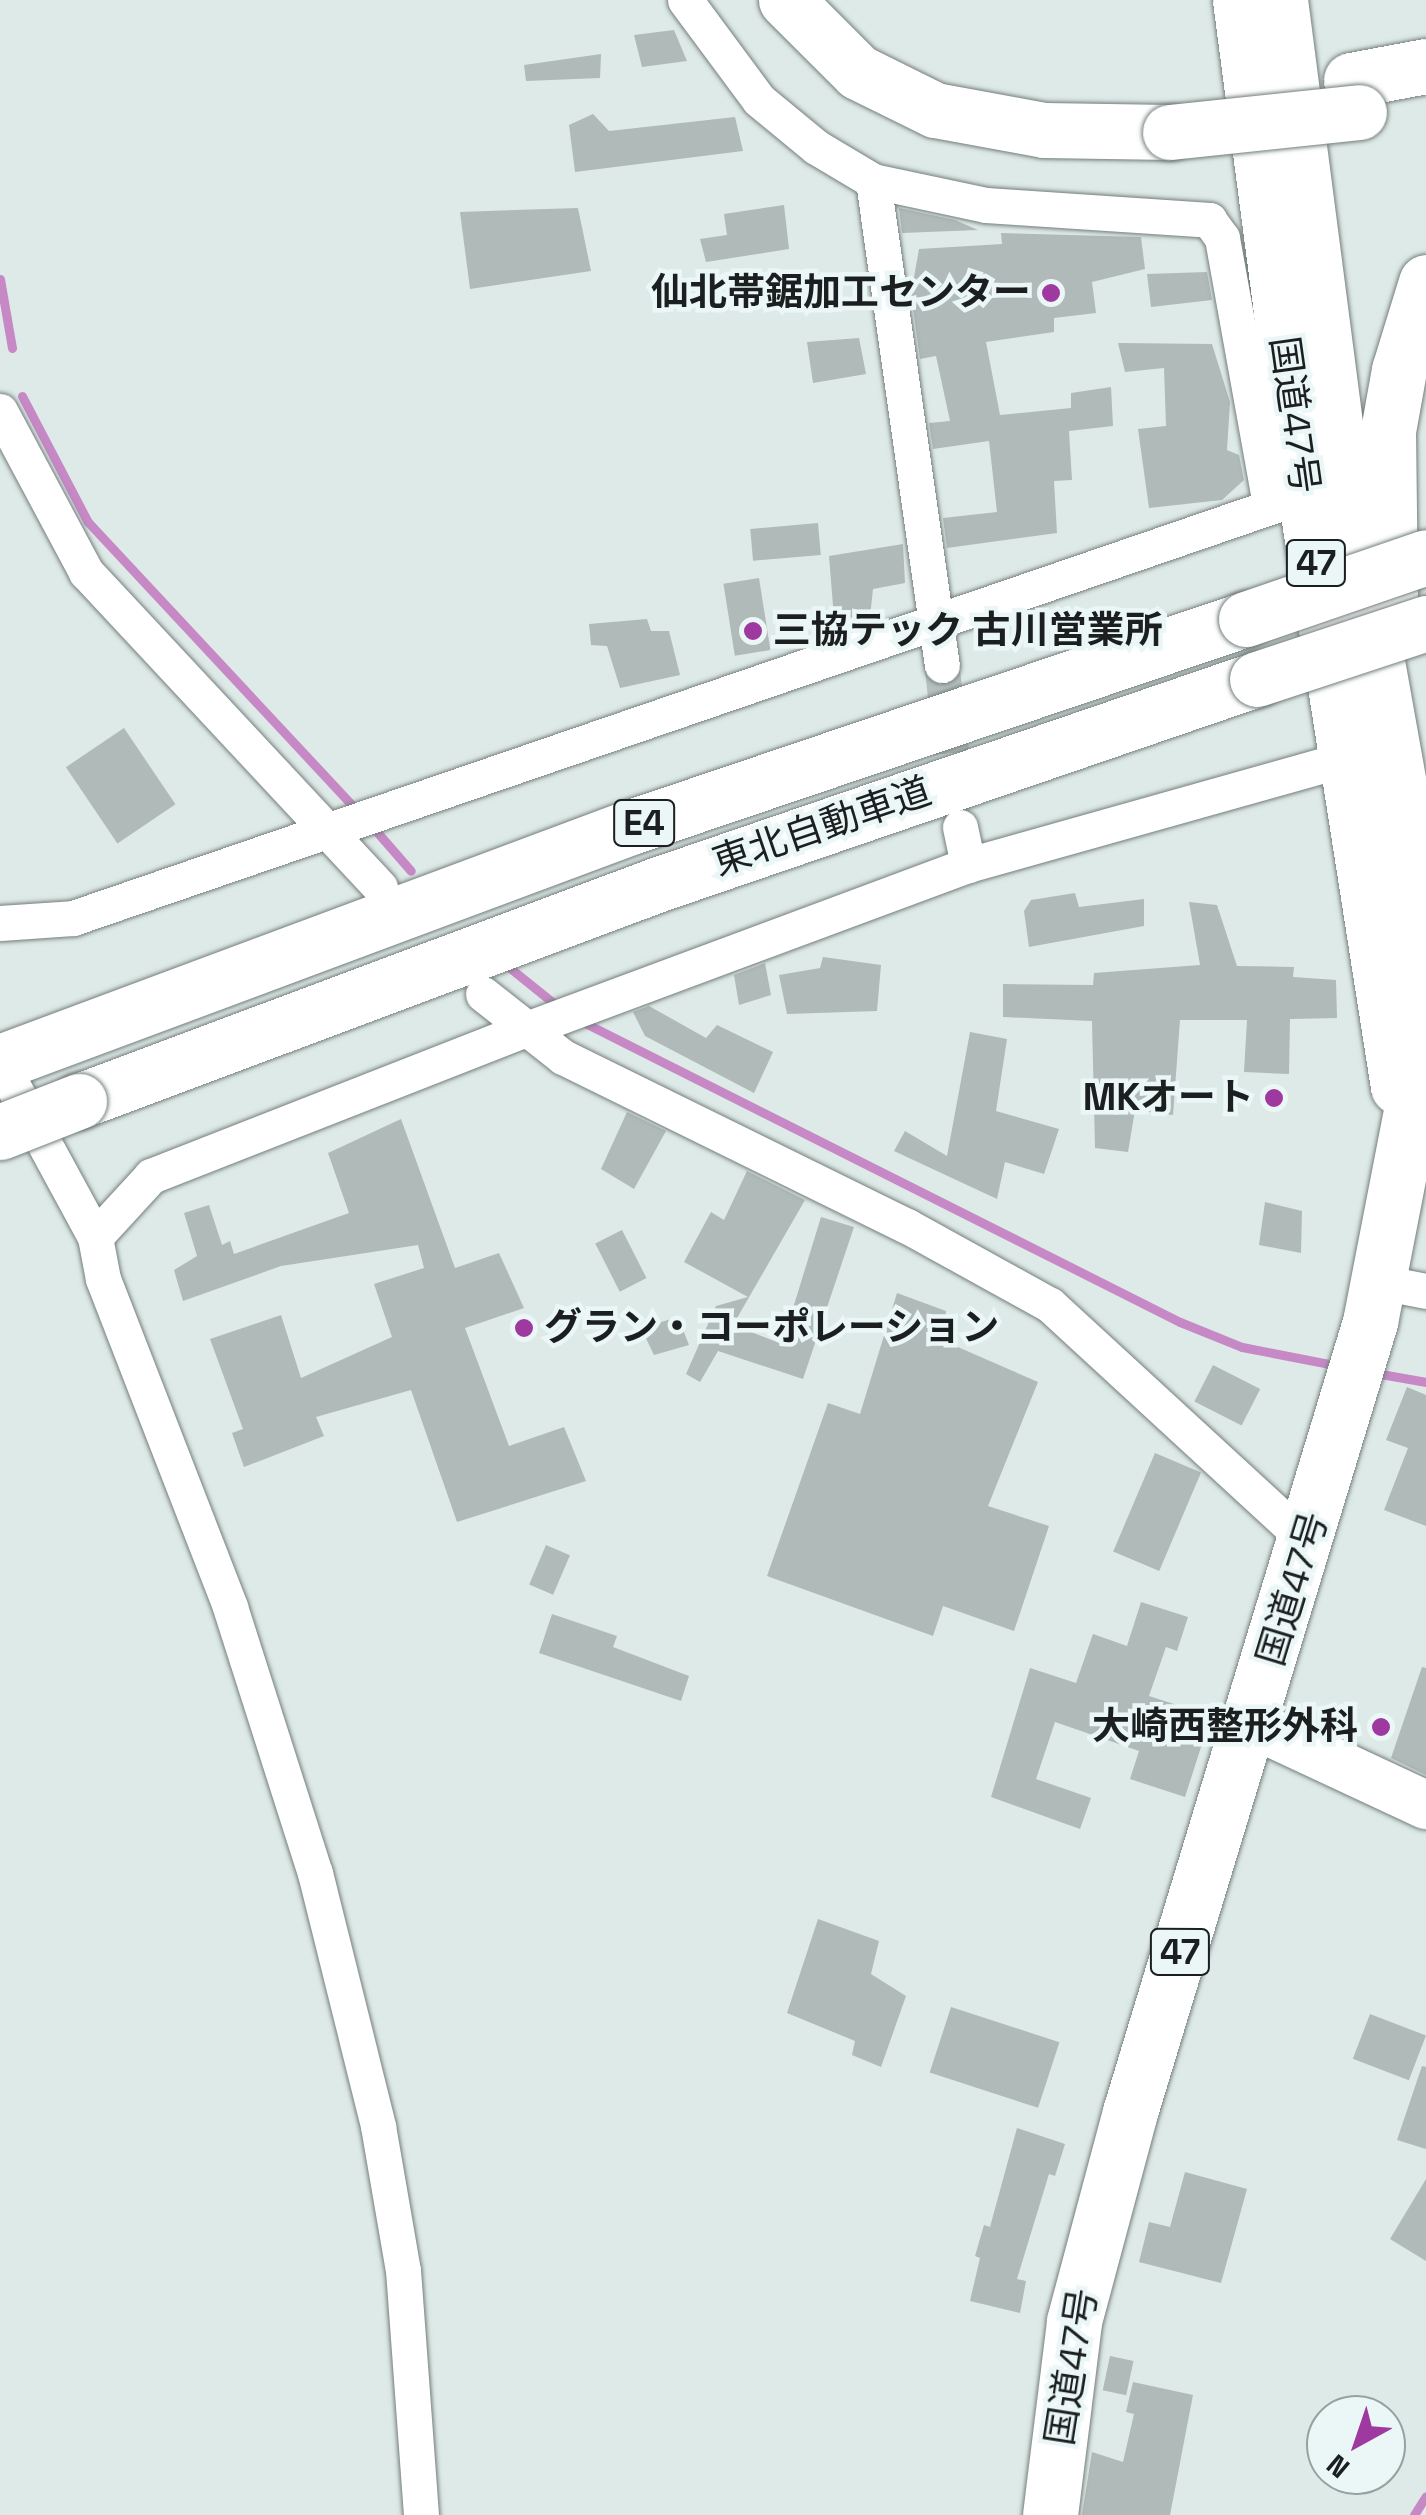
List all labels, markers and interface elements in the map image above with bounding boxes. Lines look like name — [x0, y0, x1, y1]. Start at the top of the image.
place label: 仙北帯鋸加工センター — [651, 270, 1031, 316]
marker: 仙北帯鋸加工センター — [1040, 282, 1062, 304]
street label: 国道47号 — [1260, 334, 1328, 496]
road number: 47 — [1284, 533, 1348, 593]
place label: 三協テック 古川営業所 — [773, 608, 1163, 654]
marker: 三協テック 古川営業所 — [742, 620, 764, 642]
street label: 東北自動車道 — [707, 768, 937, 886]
road number: E4 — [612, 793, 676, 853]
place label: MKオート — [1083, 1075, 1254, 1121]
marker: MKオート — [1263, 1087, 1285, 1109]
place label: グラン・コーポレーション — [544, 1305, 1000, 1351]
marker: グラン・コーポレーション — [513, 1317, 535, 1339]
street label: 国道47号 — [1248, 1507, 1338, 1671]
place label: 大崎西整形外科 — [1092, 1704, 1358, 1750]
marker: 大崎西整形外科 — [1368, 1714, 1394, 1740]
road number: 47 — [1148, 1922, 1212, 1982]
street label: 国道47号 — [1037, 2285, 1107, 2449]
north arrow — [1306, 2395, 1406, 2495]
text: N — [1319, 2447, 1357, 2486]

